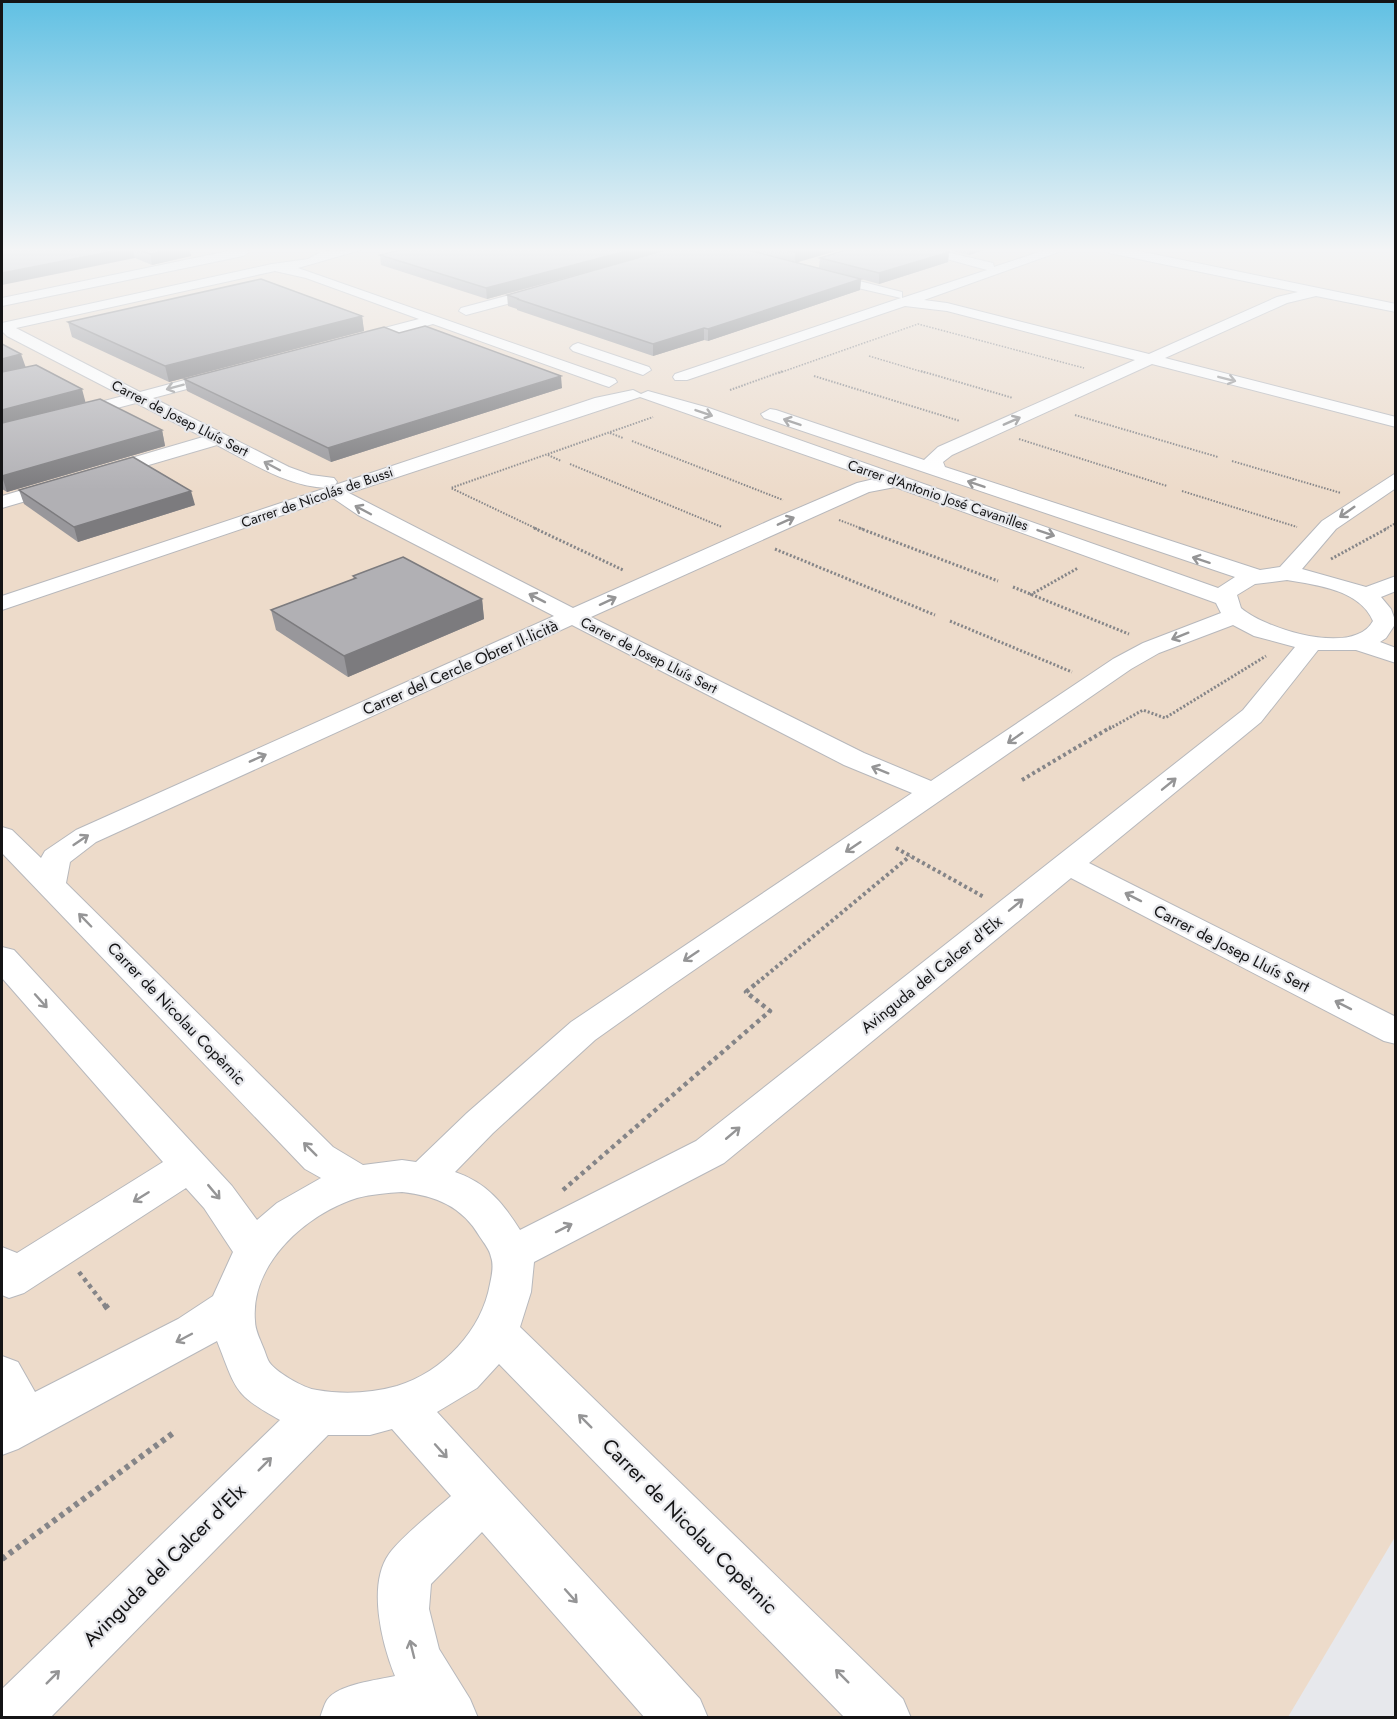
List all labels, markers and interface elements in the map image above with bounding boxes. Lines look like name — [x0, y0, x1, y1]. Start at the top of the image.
one-way arrow — [1217, 373, 1236, 385]
street label: Carrer de Josep Lluís Sert — [108, 375, 252, 461]
one-way arrow — [166, 382, 185, 393]
one-way arrow — [694, 408, 713, 419]
one-way arrow — [783, 415, 802, 426]
one-way arrow — [1002, 415, 1020, 427]
street label: Carrer d'Antonio José Cavanilles — [845, 455, 1031, 535]
one-way arrow — [263, 459, 281, 471]
street label: Carrer de Nicolás de Bussi — [238, 462, 396, 532]
one-way arrow — [967, 478, 986, 489]
one-way arrow — [355, 504, 372, 516]
one-way arrow — [1339, 506, 1356, 518]
one-way arrow — [776, 515, 795, 526]
one-way arrow — [1036, 529, 1055, 540]
one-way arrow — [1192, 554, 1211, 565]
one-way arrow — [528, 591, 546, 603]
one-way arrow — [599, 594, 617, 606]
street label: Carrer de Josep Lluís Sert — [577, 612, 721, 698]
street label: Carrer del Cercle Obrer Il·licità — [359, 614, 562, 721]
one-way arrow — [1172, 631, 1190, 642]
one-way arrow — [1007, 732, 1023, 744]
one-way arrow — [249, 752, 267, 763]
one-way arrow — [871, 764, 889, 775]
one-way arrow — [1160, 778, 1176, 791]
one-way arrow — [72, 834, 89, 846]
one-way arrow — [845, 841, 862, 853]
one-way arrow — [1124, 891, 1142, 902]
one-way arrow — [1008, 899, 1024, 912]
street label: Carrer de Josep Lluís Sert — [1150, 899, 1314, 998]
street label: Avinguda del Calcer d'Elx — [856, 910, 1007, 1039]
one-way arrow — [78, 912, 93, 927]
street label: Carrer de Nicolau Copèrnic — [102, 937, 251, 1090]
one-way arrow — [684, 950, 700, 962]
one-way arrow — [34, 993, 48, 1008]
one-way arrow — [1335, 999, 1353, 1010]
one-way arrow — [725, 1127, 741, 1140]
one-way arrow — [303, 1142, 318, 1156]
one-way arrow — [207, 1184, 220, 1200]
one-way arrow — [132, 1190, 149, 1203]
one-way arrow — [554, 1221, 572, 1233]
one-way arrow — [176, 1332, 194, 1344]
one-way arrow — [577, 1413, 592, 1428]
street label: Carrer de Nicolau Copèrnic — [595, 1432, 784, 1621]
one-way arrow — [434, 1443, 448, 1458]
one-way arrow — [258, 1457, 273, 1472]
street label: Avinguda del Calcer d'Elx — [76, 1477, 253, 1653]
one-way arrow — [564, 1588, 578, 1603]
one-way arrow — [406, 1639, 418, 1658]
one-way arrow — [835, 1669, 850, 1684]
one-way arrow — [46, 1670, 61, 1684]

